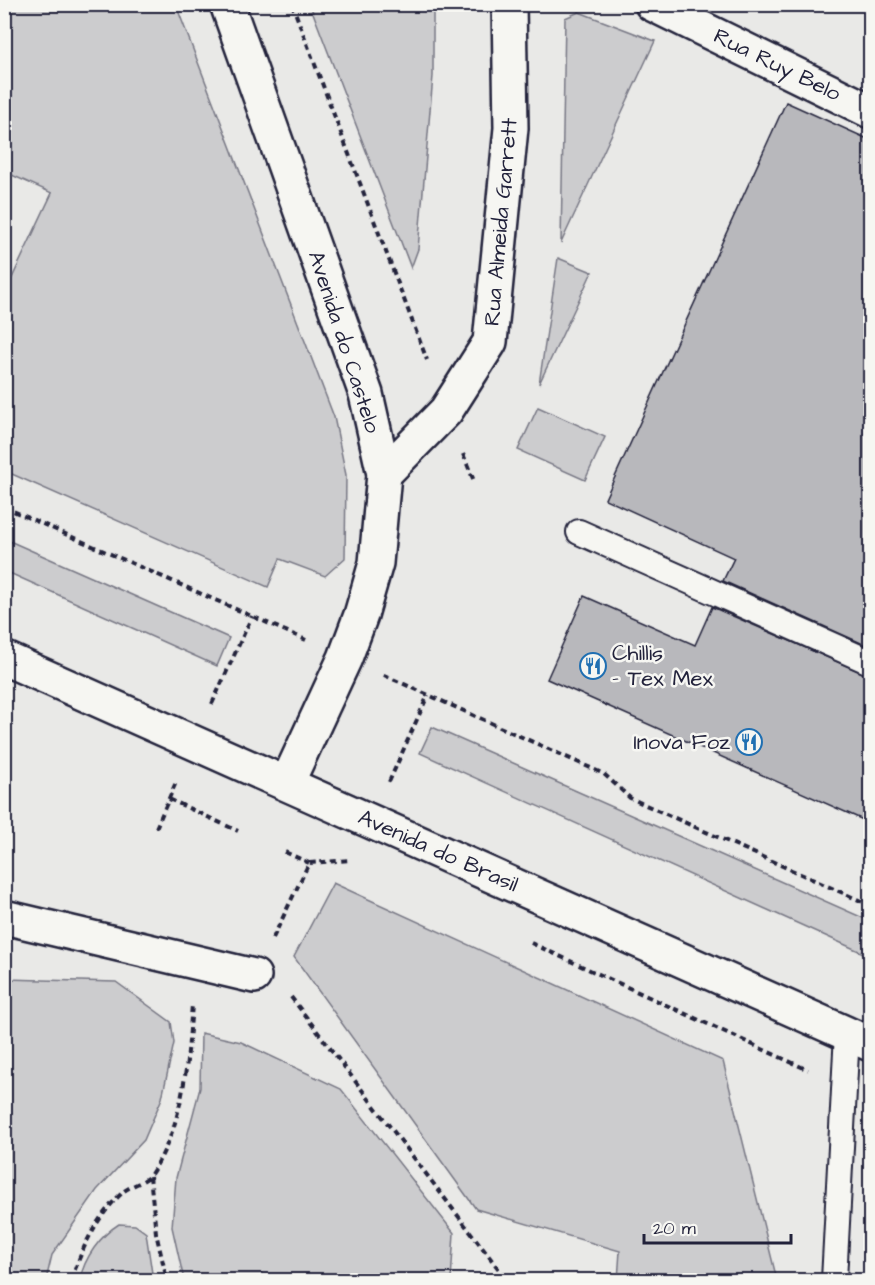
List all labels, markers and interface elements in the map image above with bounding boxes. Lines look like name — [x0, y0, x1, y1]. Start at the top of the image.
street label: Rua Ruy Belo — [708, 21, 846, 110]
street label: Rua Almeida Garrett — [476, 117, 526, 327]
street label: Avenida do Castelo — [300, 247, 388, 438]
place label: Chillis - Tex Mex — [612, 638, 714, 694]
restaurant icon: Chillis - Tex Mex — [578, 651, 608, 681]
place label: Inova Foz — [633, 727, 730, 758]
restaurant icon: Inova Foz — [734, 727, 764, 757]
street label: Avenida do Brasil — [353, 802, 523, 900]
scale bar — [644, 1207, 791, 1245]
text: 20 m — [653, 1216, 696, 1241]

